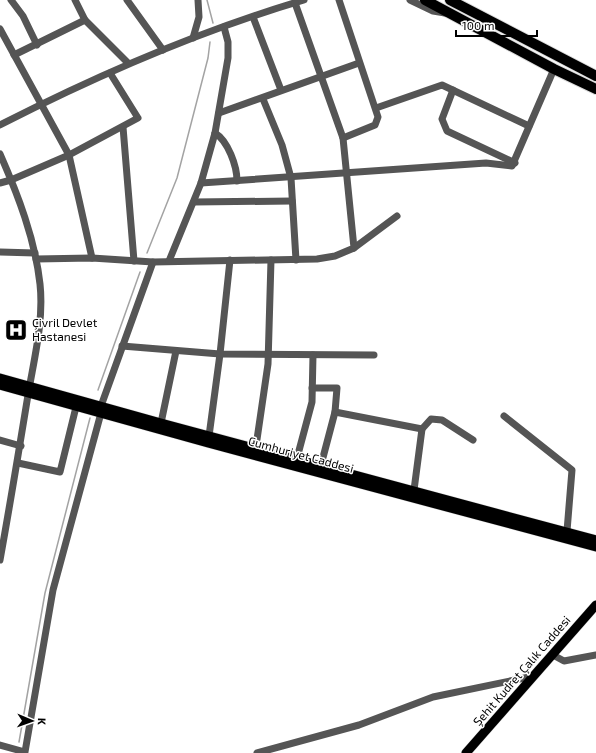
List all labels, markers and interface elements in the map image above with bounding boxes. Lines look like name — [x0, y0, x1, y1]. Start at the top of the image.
scale bar — [456, 12, 537, 38]
text: 100 m — [462, 18, 494, 32]
place label: Çivril Devlet Hastanesi — [32, 315, 98, 343]
hospital icon: Çivril Devlet Hastanesi — [3, 317, 29, 343]
street label: Cumhuriyet Caddesi — [247, 433, 355, 475]
street label: Şehit Kudret Çalık Caddesi — [470, 613, 574, 729]
north arrow — [12, 701, 52, 741]
text: K — [36, 718, 49, 725]

